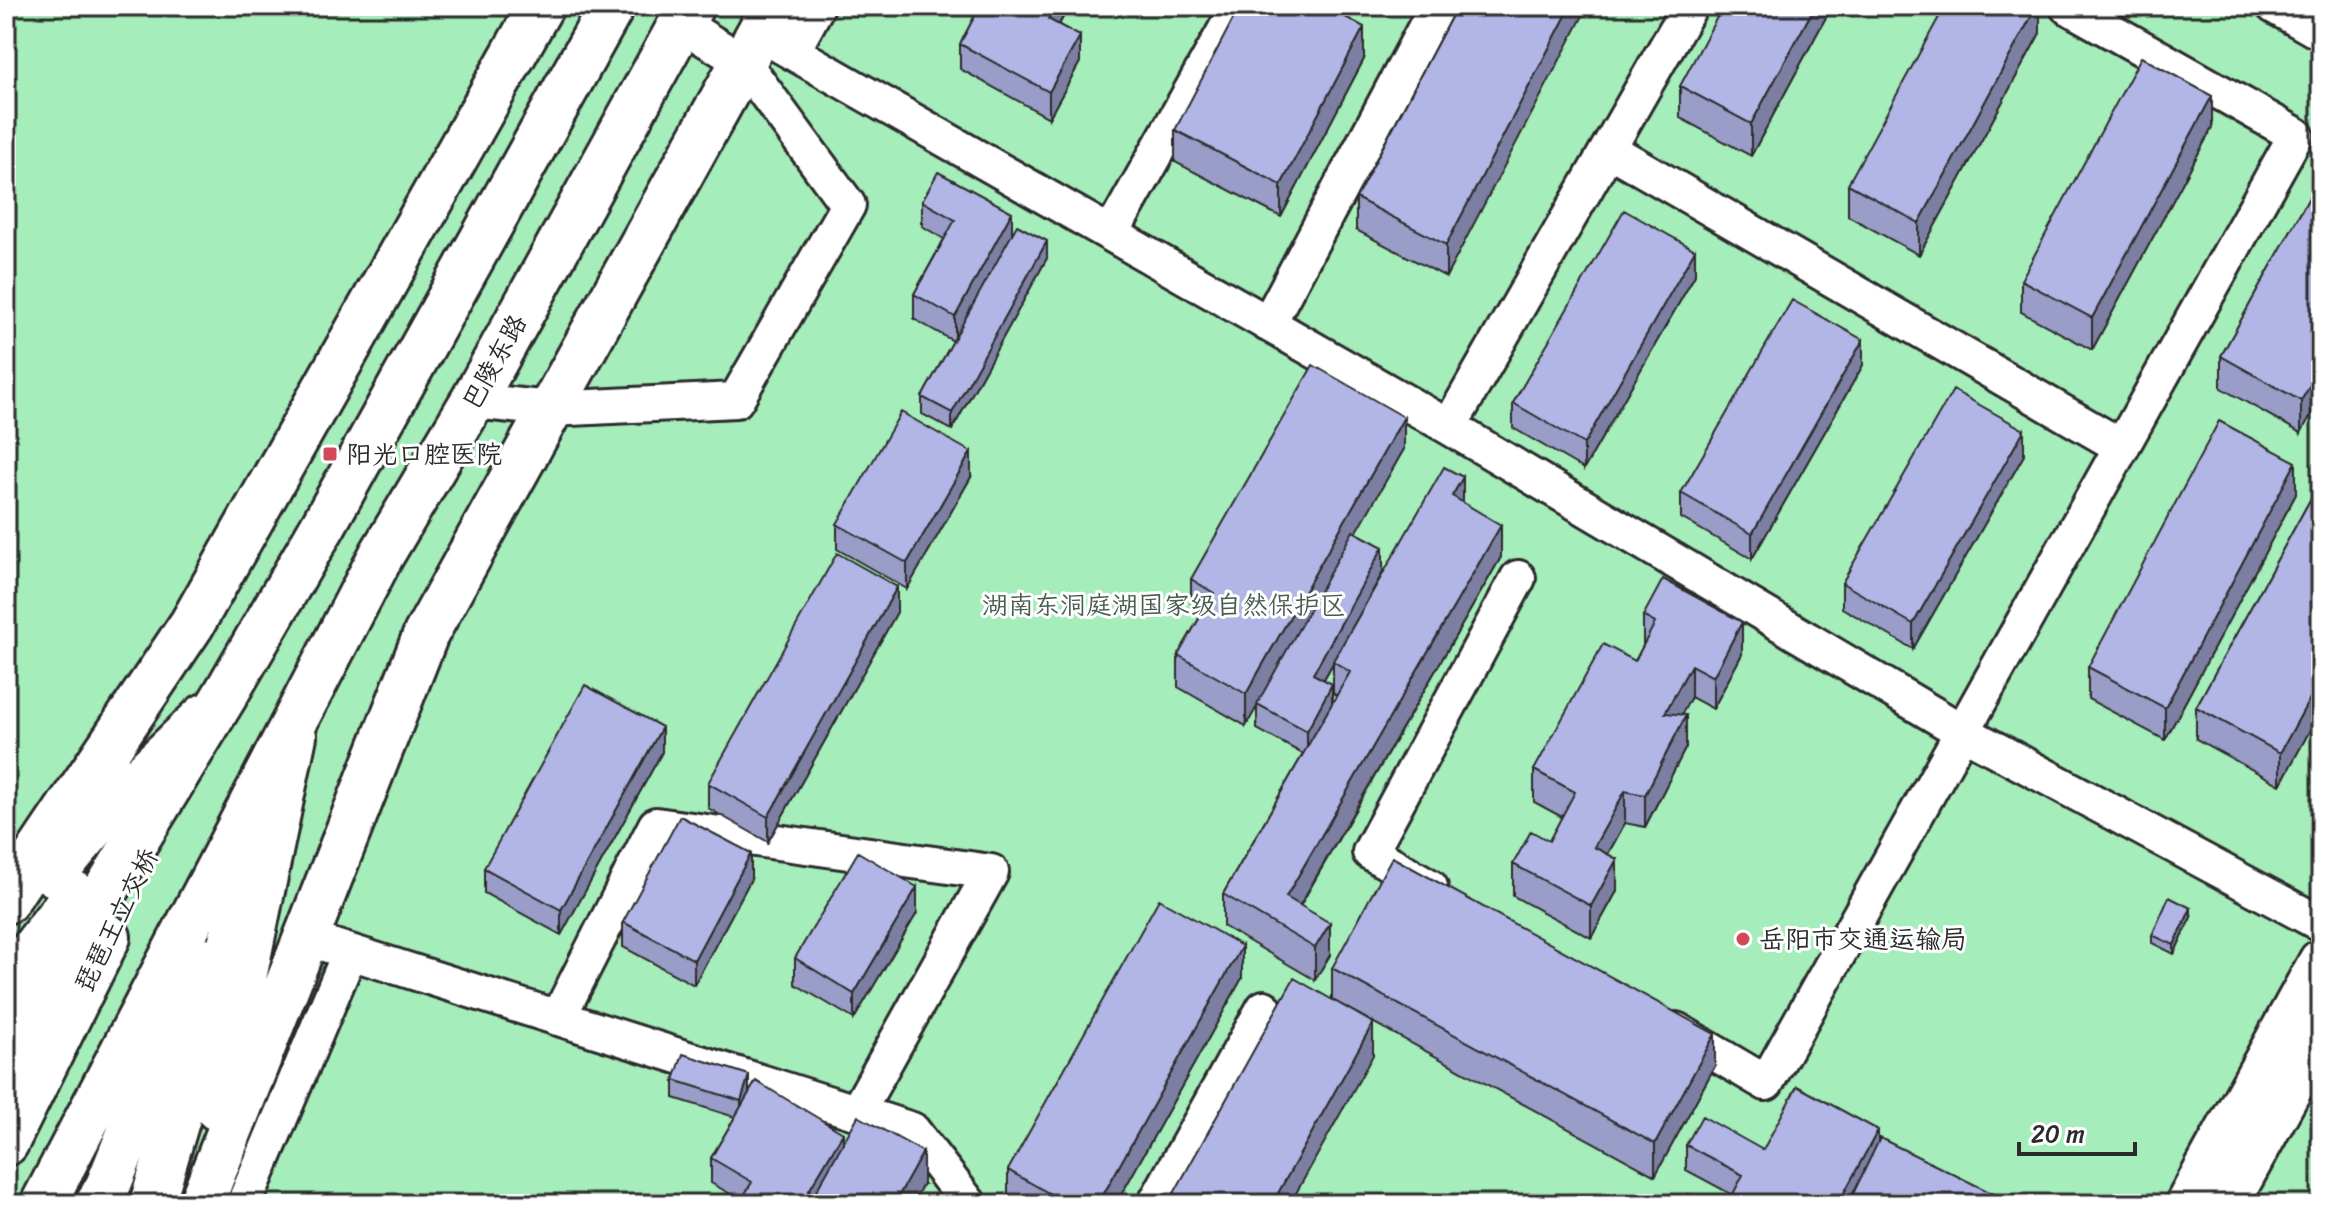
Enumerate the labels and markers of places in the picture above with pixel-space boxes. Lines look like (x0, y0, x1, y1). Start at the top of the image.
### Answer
place label: 阳光口腔医院 (346, 431, 502, 477)
marker: 阳光口腔医院 (321, 445, 339, 463)
place label: 岳阳市交通运输局 (1759, 916, 1967, 962)
marker: 岳阳市交通运输局 (1734, 930, 1752, 948)

